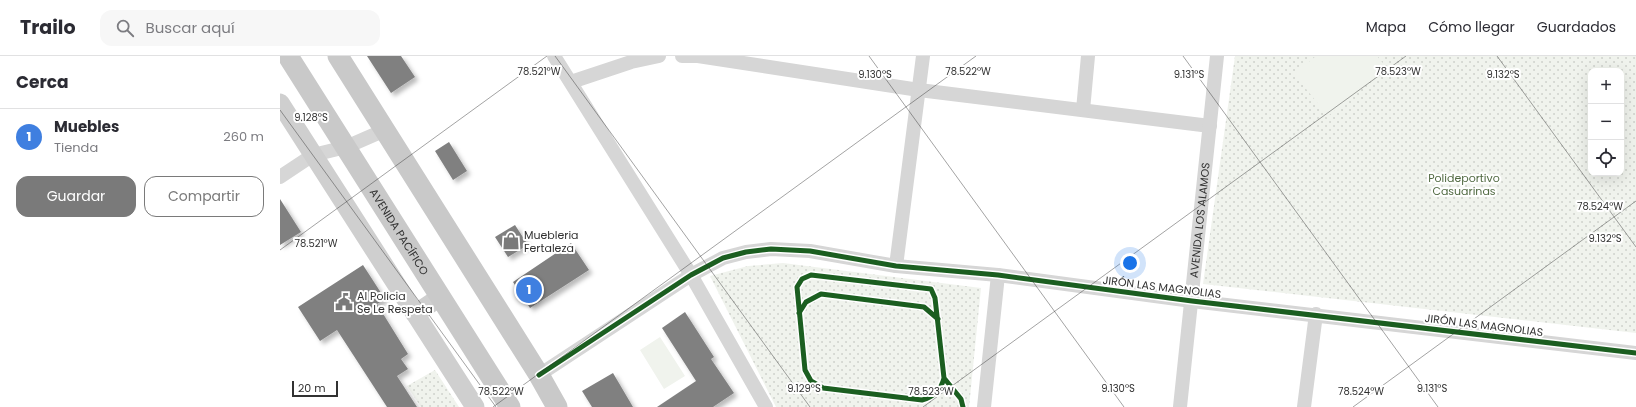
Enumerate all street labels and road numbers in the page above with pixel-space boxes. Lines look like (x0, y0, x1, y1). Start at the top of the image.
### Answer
street label: AVENIDA LOS ALAMOS (1186, 161, 1214, 279)
street label: AVENIDA PACÍFICO (366, 185, 433, 278)
street label: JIRÓN LAS MAGNOLIAS (1102, 272, 1222, 302)
street label: JIRÓN LAS MAGNOLIAS (1424, 310, 1544, 340)

